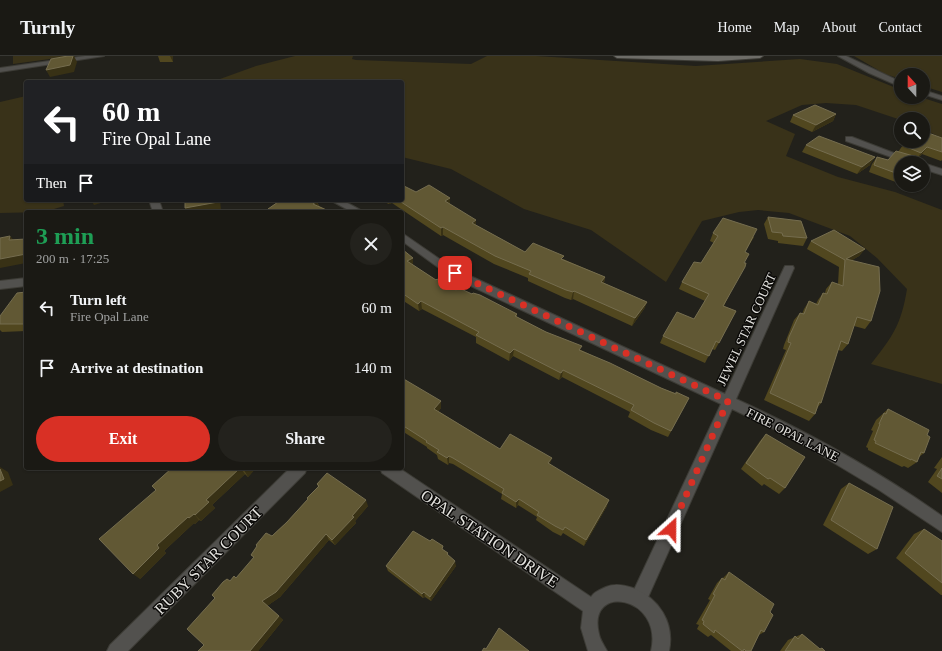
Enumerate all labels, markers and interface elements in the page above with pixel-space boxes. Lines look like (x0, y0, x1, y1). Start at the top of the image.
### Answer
text: Turnly (20, 17, 75, 38)
text: Home (718, 20, 752, 35)
text: Map (774, 20, 799, 35)
text: About (821, 20, 856, 35)
text: Contact (878, 20, 922, 35)
north arrow (894, 68, 930, 104)
map controls (894, 68, 930, 192)
icon: left (36, 96, 88, 148)
text: 60 m (102, 96, 160, 127)
button: search (894, 112, 930, 148)
text: Fire Opal Lane (102, 129, 211, 149)
button: layers (894, 156, 930, 192)
icon: arrive (75, 172, 97, 194)
text: Then (36, 175, 67, 191)
text: 3 min (36, 223, 94, 249)
button: close (350, 223, 392, 265)
text: 200 m · 17:25 (36, 251, 109, 266)
pin (438, 256, 472, 290)
icon: arrive (444, 262, 466, 284)
street label: JEWEL STAR COURT (714, 270, 779, 388)
text: Turn left (70, 292, 127, 308)
icon: left (36, 297, 58, 319)
text: 60 m (362, 300, 392, 316)
text: Fire Opal Lane (70, 309, 149, 324)
icon: arrive (36, 357, 58, 379)
text: Arrive at destination (70, 360, 203, 376)
text: 140 m (354, 360, 392, 376)
street label: FIRE OPAL LANE (744, 405, 841, 464)
button: Exit (36, 416, 210, 462)
button: Share (218, 416, 392, 462)
street label: OPAL STATION DRIVE (418, 486, 562, 591)
street label: RUBY STAR COURT (151, 503, 266, 618)
position arrow (650, 508, 692, 550)

